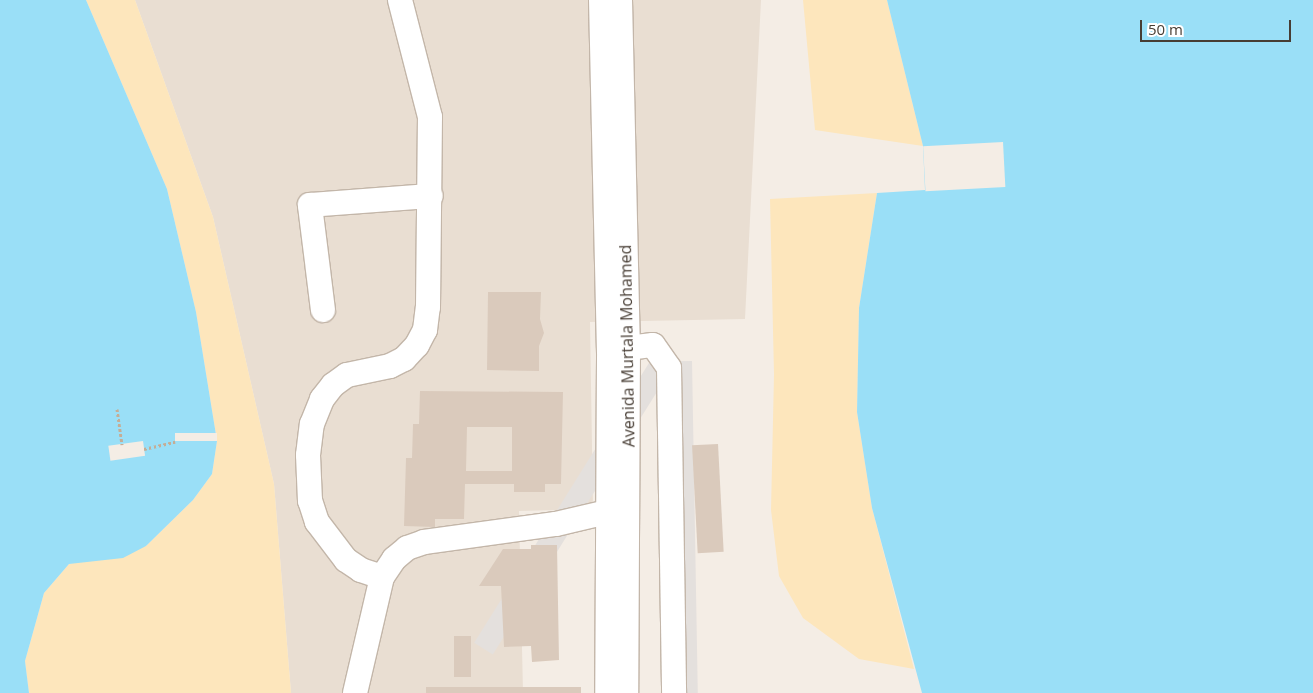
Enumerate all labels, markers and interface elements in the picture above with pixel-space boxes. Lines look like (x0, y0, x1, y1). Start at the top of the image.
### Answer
scale bar (1143, 10, 1294, 42)
text: 50 m (1148, 19, 1183, 39)
street label: Avenida Murtala Mohamed (616, 245, 638, 447)

